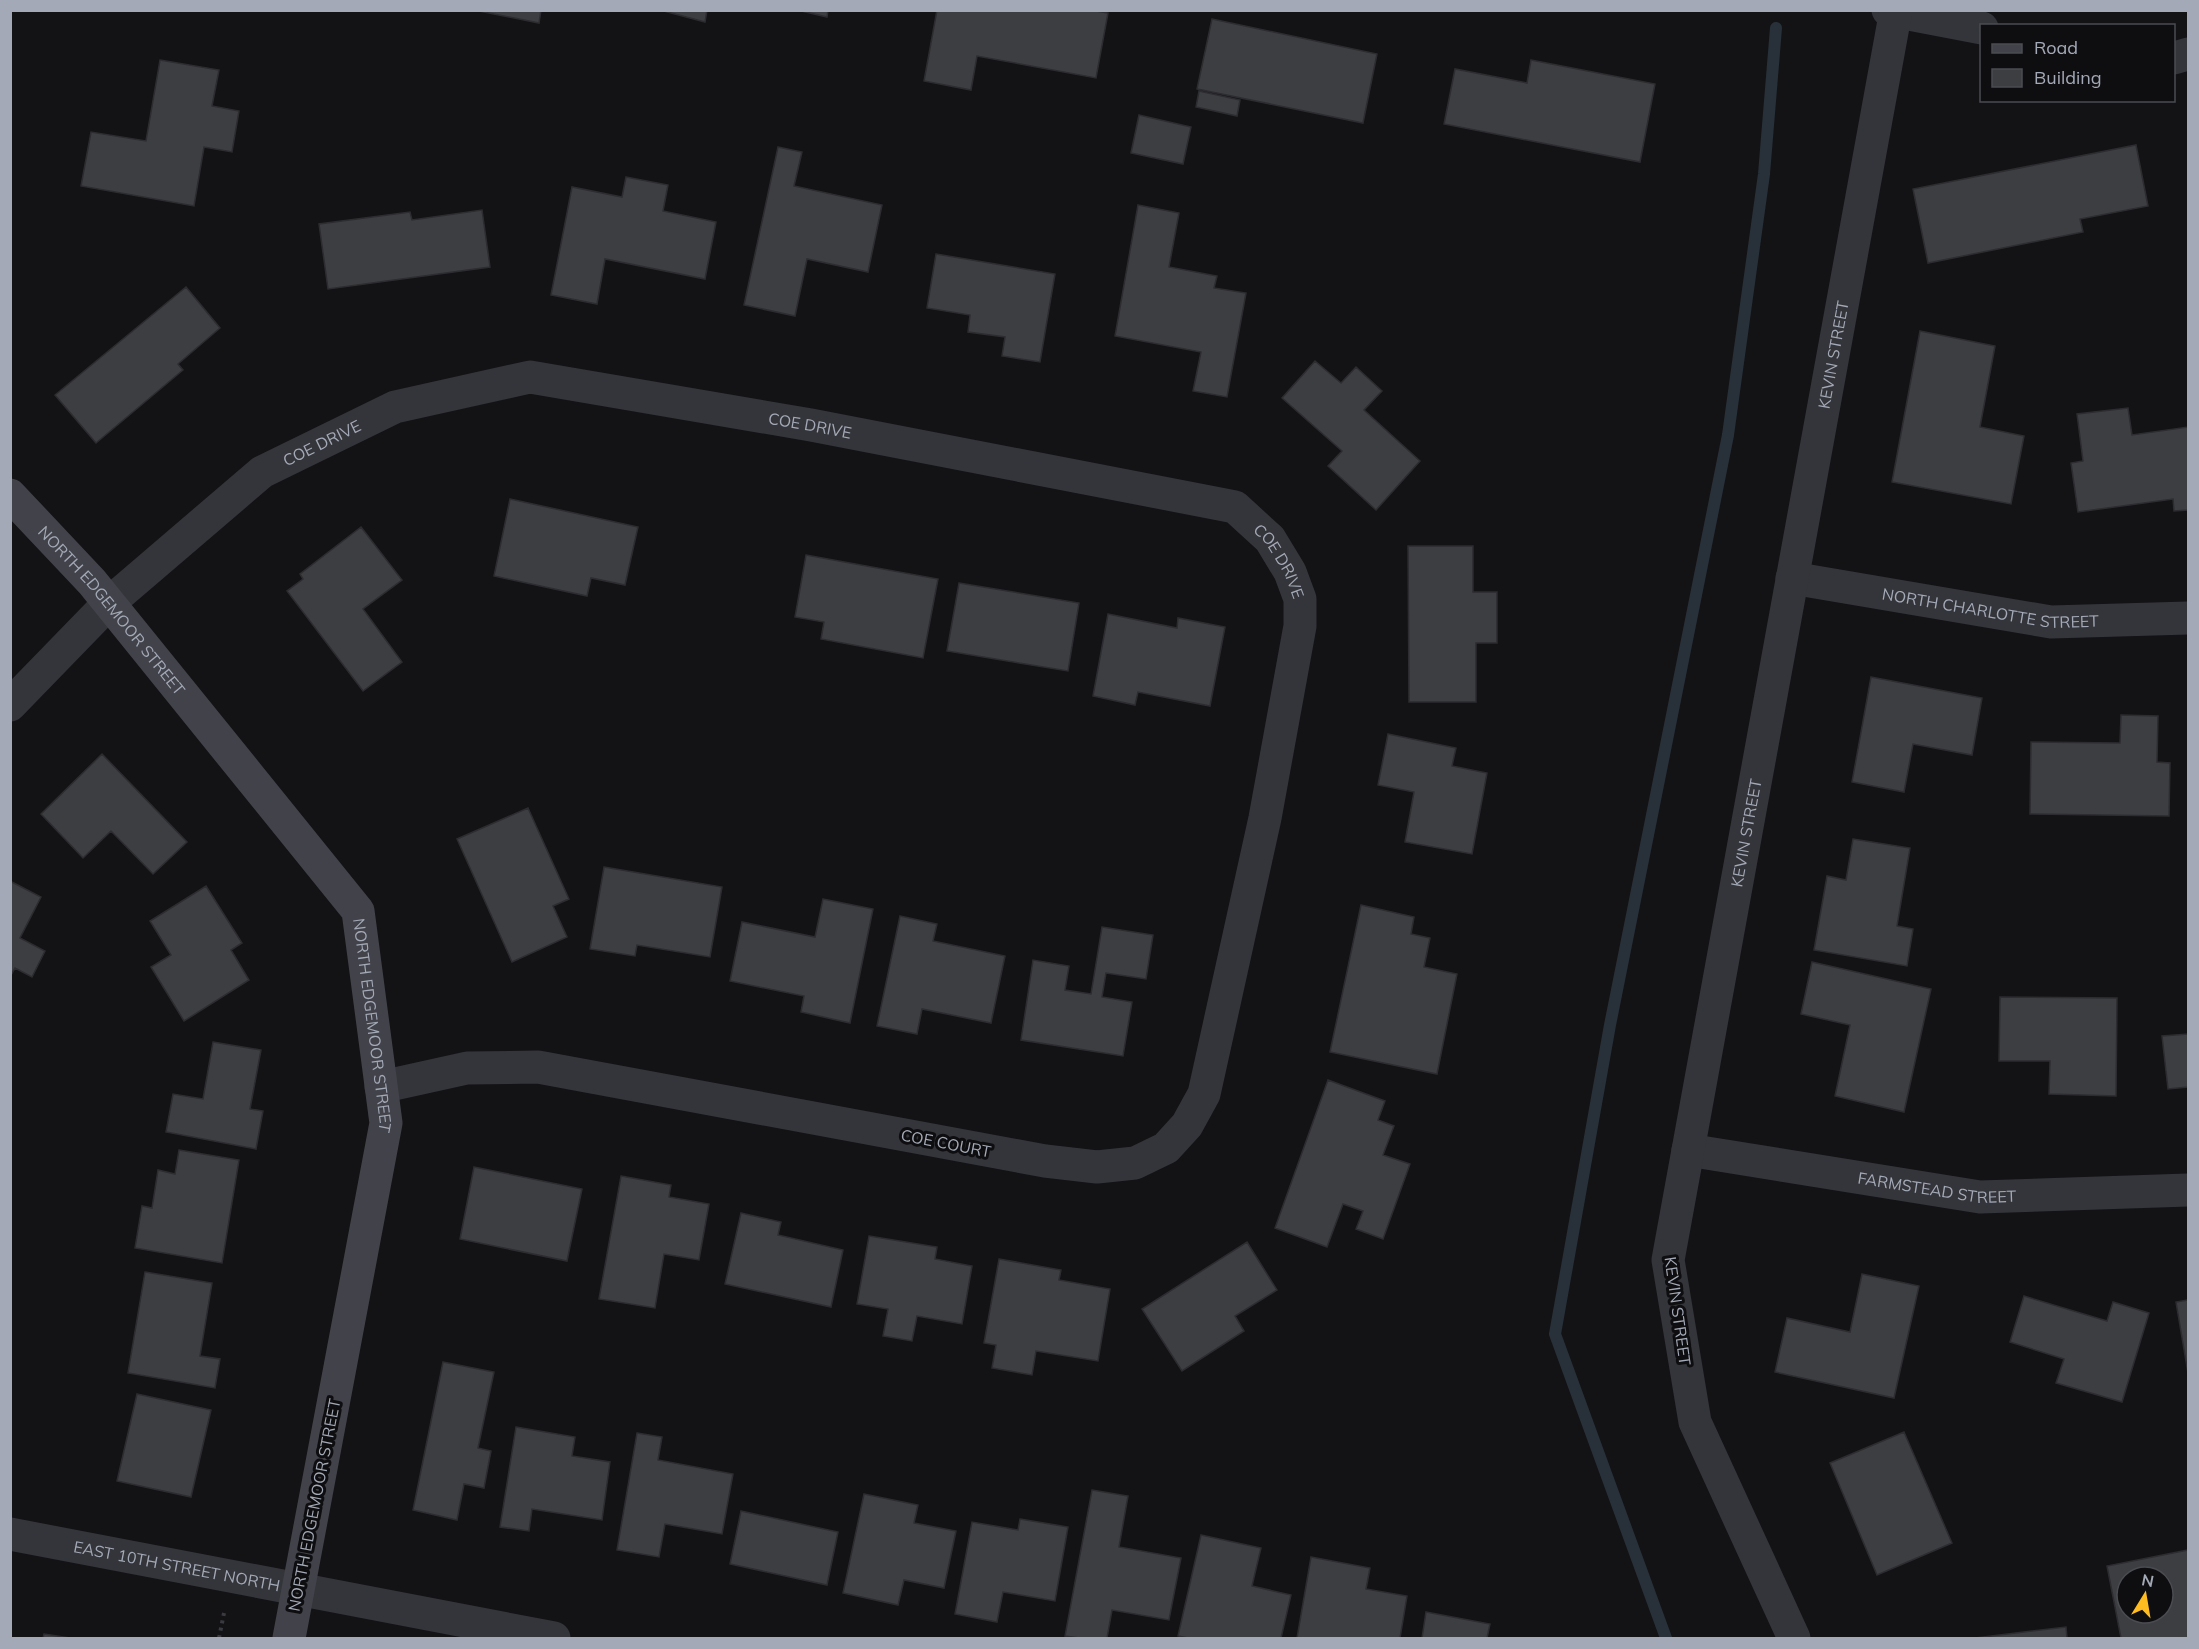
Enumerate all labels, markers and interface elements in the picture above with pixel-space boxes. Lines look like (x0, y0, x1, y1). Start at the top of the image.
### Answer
legend (1980, 24, 2175, 102)
text: Road (2034, 36, 2078, 59)
text: Building (2034, 66, 2102, 89)
street label: KEVIN STREET (1813, 299, 1853, 411)
street label: COE DRIVE (767, 408, 853, 443)
street label: COE DRIVE (279, 415, 364, 470)
street label: COE DRIVE (1250, 519, 1309, 601)
street label: NORTH EDGEMOOR STREET (34, 522, 190, 699)
street label: NORTH CHARLOTTE STREET (1881, 583, 2099, 632)
street label: KEVIN STREET (1726, 777, 1766, 889)
street label: NORTH EDGEMOOR STREET (349, 917, 396, 1135)
street label: COE COURT (899, 1124, 993, 1162)
street label: FARMSTEAD STREET (1856, 1167, 2017, 1207)
street label: KEVIN STREET (1660, 1255, 1696, 1367)
street label: NORTH EDGEMOOR STREET (284, 1397, 344, 1613)
street label: EAST 10TH STREET NORTH (72, 1536, 282, 1595)
north arrow (2115, 1565, 2175, 1625)
text: N (2140, 1569, 2156, 1591)

